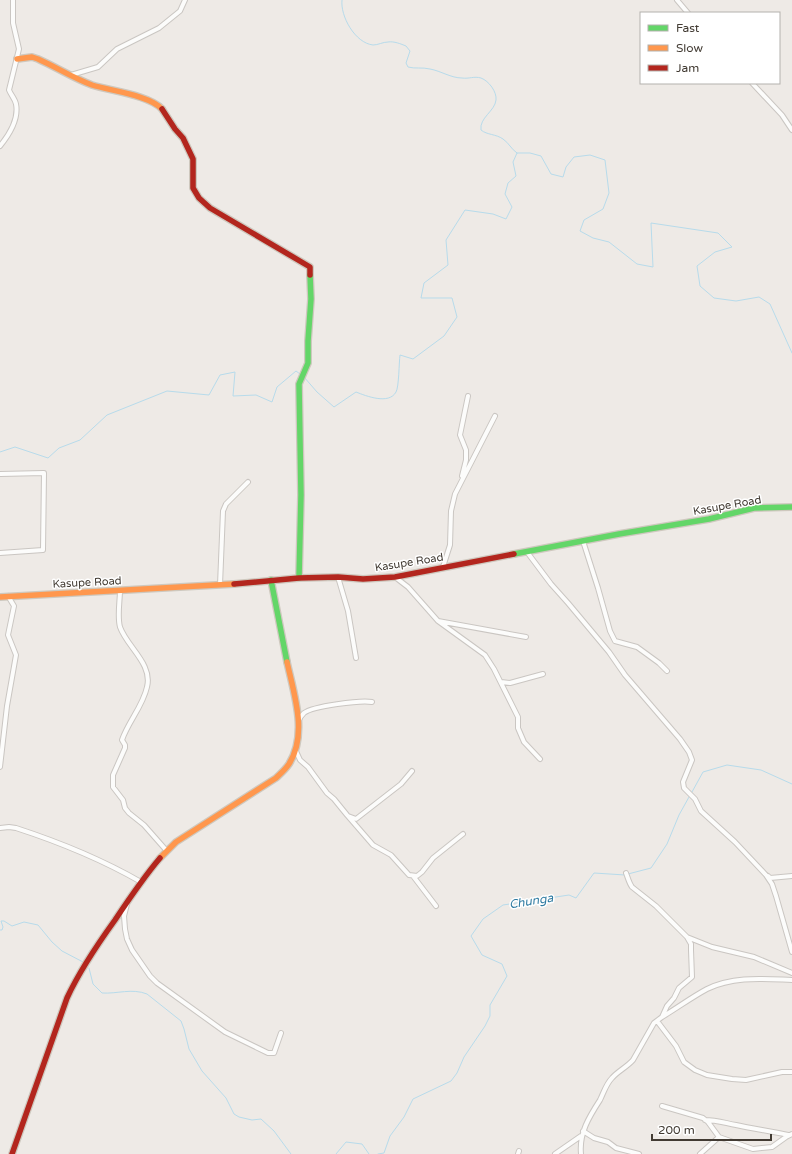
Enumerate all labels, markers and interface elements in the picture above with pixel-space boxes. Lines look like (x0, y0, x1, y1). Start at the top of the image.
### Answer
legend (640, 12, 780, 84)
text: Fast (676, 21, 700, 35)
text: Slow (676, 41, 703, 55)
text: Jam (676, 61, 699, 75)
street label: Kasupe Road (692, 493, 762, 518)
street label: Kasupe Road (374, 551, 444, 574)
street label: Kasupe Road (52, 574, 122, 591)
water label: Chunga (508, 891, 554, 911)
scale bar (652, 1116, 771, 1142)
text: 200 m (658, 1123, 695, 1137)

